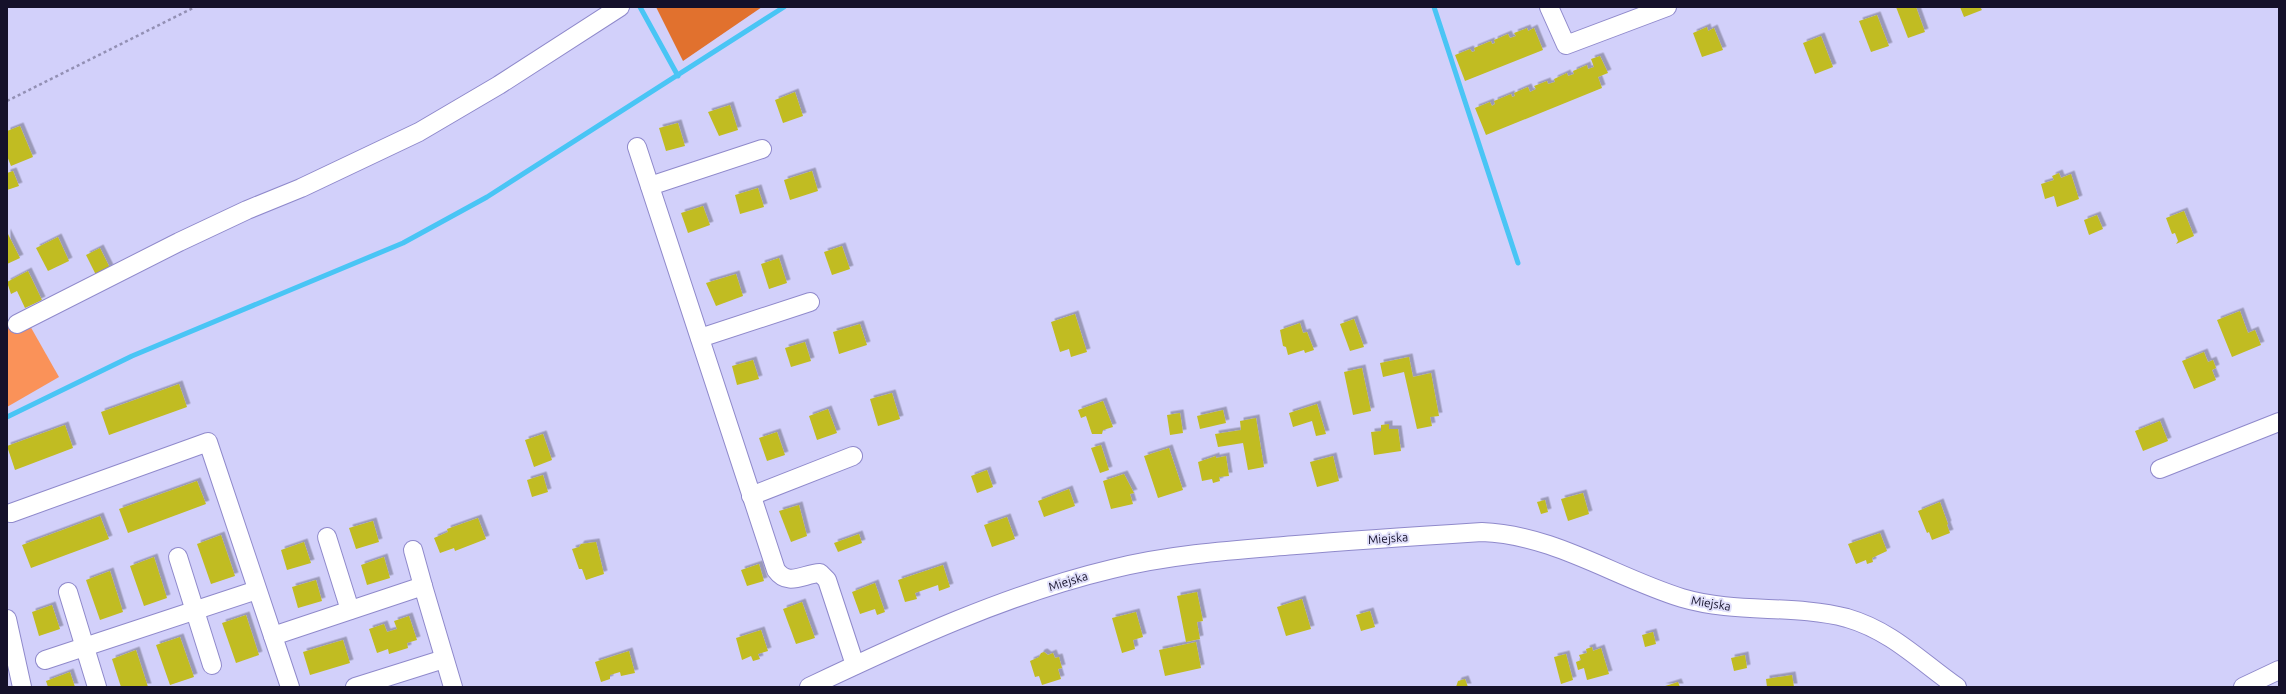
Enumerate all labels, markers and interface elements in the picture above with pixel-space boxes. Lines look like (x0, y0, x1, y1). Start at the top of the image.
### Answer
street label: Miejska (1367, 530, 1409, 546)
street label: Miejska (1047, 569, 1089, 593)
street label: Miejska (1690, 593, 1732, 613)

